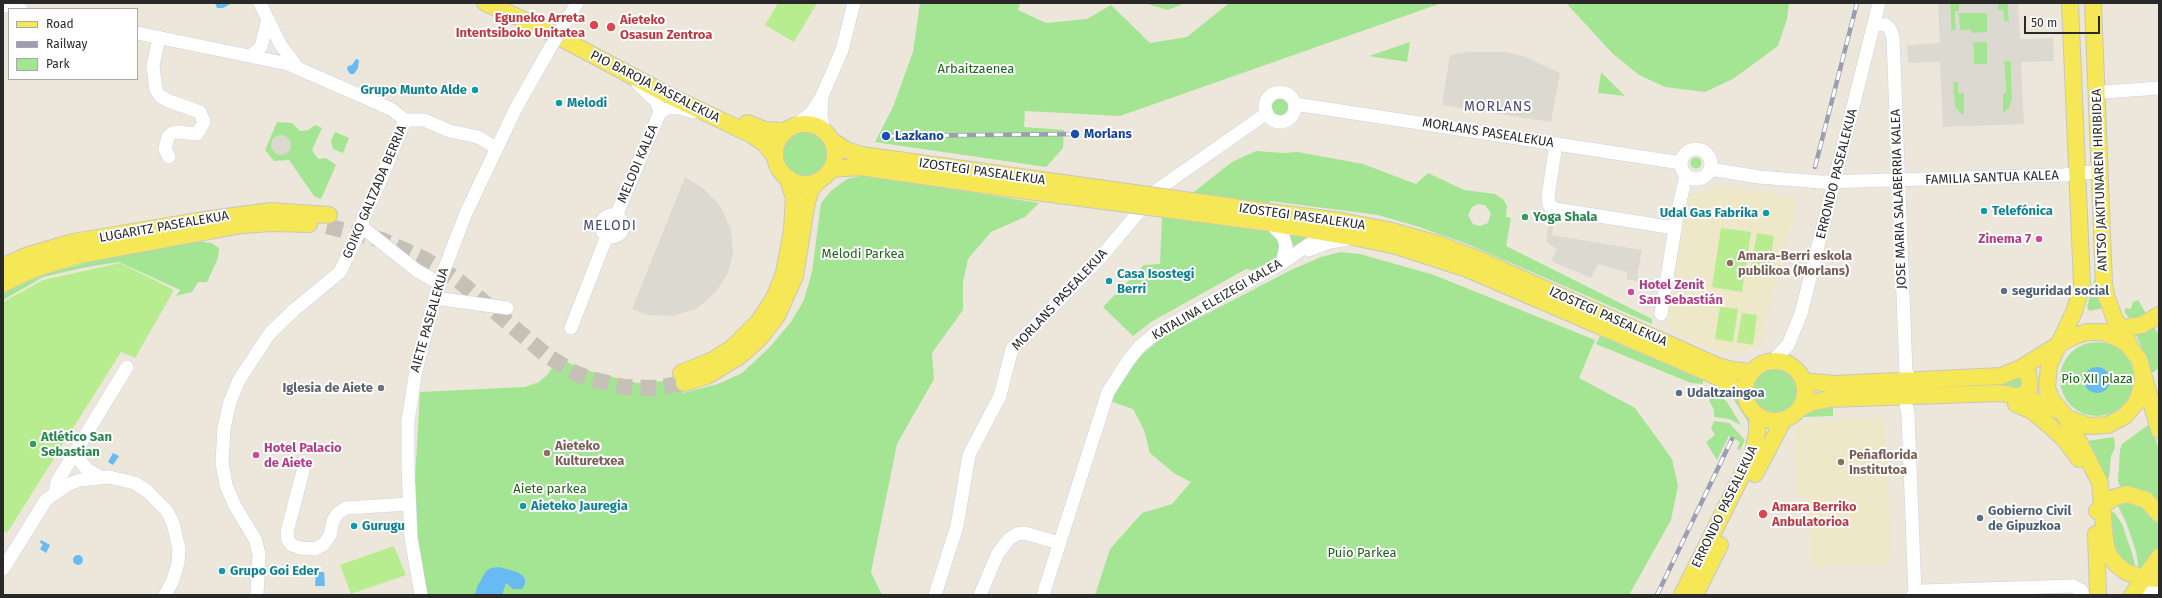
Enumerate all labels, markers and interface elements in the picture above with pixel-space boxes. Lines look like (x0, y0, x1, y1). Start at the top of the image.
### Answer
legend (8, 8, 138, 80)
scale bar (2026, 8, 2102, 34)
place label: Eguneko Arreta Intentsiboko Unitatea (456, 10, 585, 41)
place label: Aieteko Osasun Zentroa (620, 12, 712, 43)
text: 50 m (2031, 16, 2057, 30)
text: Road (46, 17, 74, 31)
marker: Eguneko Arreta Intentsiboko Unitatea (588, 19, 600, 31)
marker: Aieteko Osasun Zentroa (605, 21, 617, 33)
text: Railway (46, 37, 87, 51)
street label: PIO BAROJA PASEALEKUA (588, 48, 722, 126)
text: Park (46, 57, 70, 71)
park label: Arbaitzaenea (938, 61, 1014, 77)
place label: Grupo Munto Alde (360, 82, 467, 98)
marker: Grupo Munto Alde (470, 85, 480, 95)
street label: ANTSO JAKITUNAREN HIRIBIDEA (2089, 88, 2111, 272)
place label: Melodi (567, 95, 607, 111)
marker: Melodi (554, 98, 564, 108)
district label: MORLANS (1464, 99, 1532, 115)
street label: ERRONDO PASEALEKUA (1813, 107, 1861, 241)
street label: JOSE MARIA SALABERRIA KALEA (1888, 109, 1910, 289)
street label: MORLANS PASEALEKUA (1421, 115, 1555, 151)
street label: MELODI KALEA (614, 122, 662, 206)
street label: GOIKO GALTZADA BERRIA (340, 123, 410, 261)
place label: Morlans (1084, 126, 1132, 142)
place label: Lazkano (895, 128, 944, 144)
marker: Morlans (1069, 128, 1081, 140)
marker: Lazkano (880, 130, 892, 142)
street label: IZOSTEGI PASEALEKUA (918, 155, 1046, 189)
street label: FAMILIA SANTUA KALEA (1925, 168, 2059, 188)
street label: IZOSTEGI PASEALEKUA (1238, 200, 1366, 234)
place label: Telefónica (1992, 203, 2053, 219)
place label: Udal Gas Fabrika (1660, 205, 1758, 221)
marker: Telefónica (1979, 206, 1989, 216)
street label: LUGARITZ PASEALEKUA (98, 208, 230, 246)
marker: Udal Gas Fabrika (1761, 208, 1771, 218)
place label: Yoga Shala (1533, 209, 1597, 225)
marker: Yoga Shala (1520, 212, 1530, 222)
district label: MELODI (583, 218, 637, 234)
place label: Zinema 7 (1978, 231, 2031, 247)
marker: Zinema 7 (2034, 234, 2044, 244)
park label: Melodi Parkea (822, 246, 904, 262)
street label: MORLANS PASEALEKUA (1009, 246, 1111, 354)
place label: Amara-Berri eskola publikoa (Morlans) (1738, 248, 1852, 279)
street label: KATALINA ELEIZEGI KALEA (1149, 256, 1285, 344)
marker: Amara-Berri eskola publikoa (Morlans) (1725, 258, 1735, 268)
street label: AIETE PASEALEKUA (408, 266, 452, 374)
place label: Casa Isostegi Berri (1117, 266, 1194, 297)
marker: Casa Isostegi Berri (1104, 276, 1114, 286)
place label: Hotel Zenit San Sebastián (1639, 277, 1723, 308)
place label: seguridad social (2012, 283, 2109, 299)
street label: IZOSTEGI PASEALEKUA (1546, 284, 1670, 350)
marker: seguridad social (1999, 286, 2009, 296)
marker: Hotel Zenit San Sebastián (1626, 287, 1636, 297)
park label: Pio XII plaza (2061, 371, 2133, 387)
place label: Iglesia de Aiete (282, 380, 373, 396)
marker: Iglesia de Aiete (376, 383, 386, 393)
place label: Udaltzaingoa (1687, 385, 1765, 401)
marker: Udaltzaingoa (1674, 388, 1684, 398)
place label: Atlético San Sebastian (41, 429, 112, 460)
place label: Aieteko Kulturetxea (555, 438, 624, 469)
marker: Atlético San Sebastian (28, 439, 38, 449)
place label: Hotel Palacio de Aiete (264, 440, 342, 471)
street label: ERRONDO PASEALEKUA (1689, 443, 1761, 571)
place label: Peñaflorida Institutoa (1849, 447, 1918, 478)
marker: Aieteko Kulturetxea (542, 448, 552, 458)
marker: Hotel Palacio de Aiete (251, 450, 261, 460)
marker: Peñaflorida Institutoa (1836, 457, 1846, 467)
park label: Aiete parkea (513, 481, 587, 497)
place label: Aieteko Jauregia (531, 498, 628, 514)
place label: Amara Berriko Anbulatorioa (1772, 499, 1857, 530)
marker: Aieteko Jauregia (518, 501, 528, 511)
place label: Gobierno Civil de Gipuzkoa (1988, 503, 2071, 534)
marker: Amara Berriko Anbulatorioa (1757, 508, 1769, 520)
marker: Gobierno Civil de Gipuzkoa (1975, 513, 1985, 523)
place label: Gurugu (362, 518, 405, 534)
marker: Gurugu (349, 521, 359, 531)
park label: Puio Parkea (1328, 545, 1396, 561)
place label: Grupo Goi Eder (230, 563, 319, 579)
marker: Grupo Goi Eder (217, 566, 227, 576)

